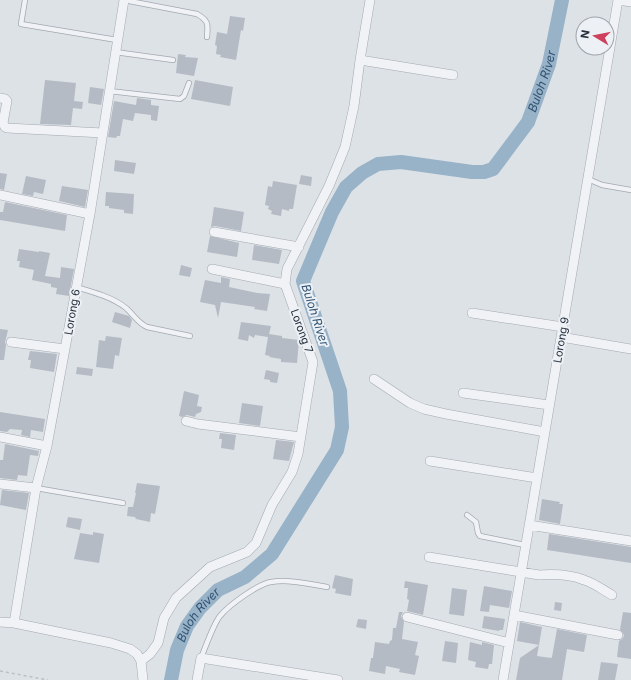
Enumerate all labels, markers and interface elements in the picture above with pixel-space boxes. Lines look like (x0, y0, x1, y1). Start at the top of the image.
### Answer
north arrow (575, 16, 615, 56)
text: N (578, 29, 593, 40)
water label: Buloh River (524, 49, 559, 114)
water label: Buloh River (298, 282, 333, 348)
street label: Lorong 6 (61, 288, 83, 336)
street label: Lorong 7 (288, 307, 316, 355)
street label: Lorong 9 (550, 316, 572, 364)
water label: Buloh River (173, 584, 223, 644)

